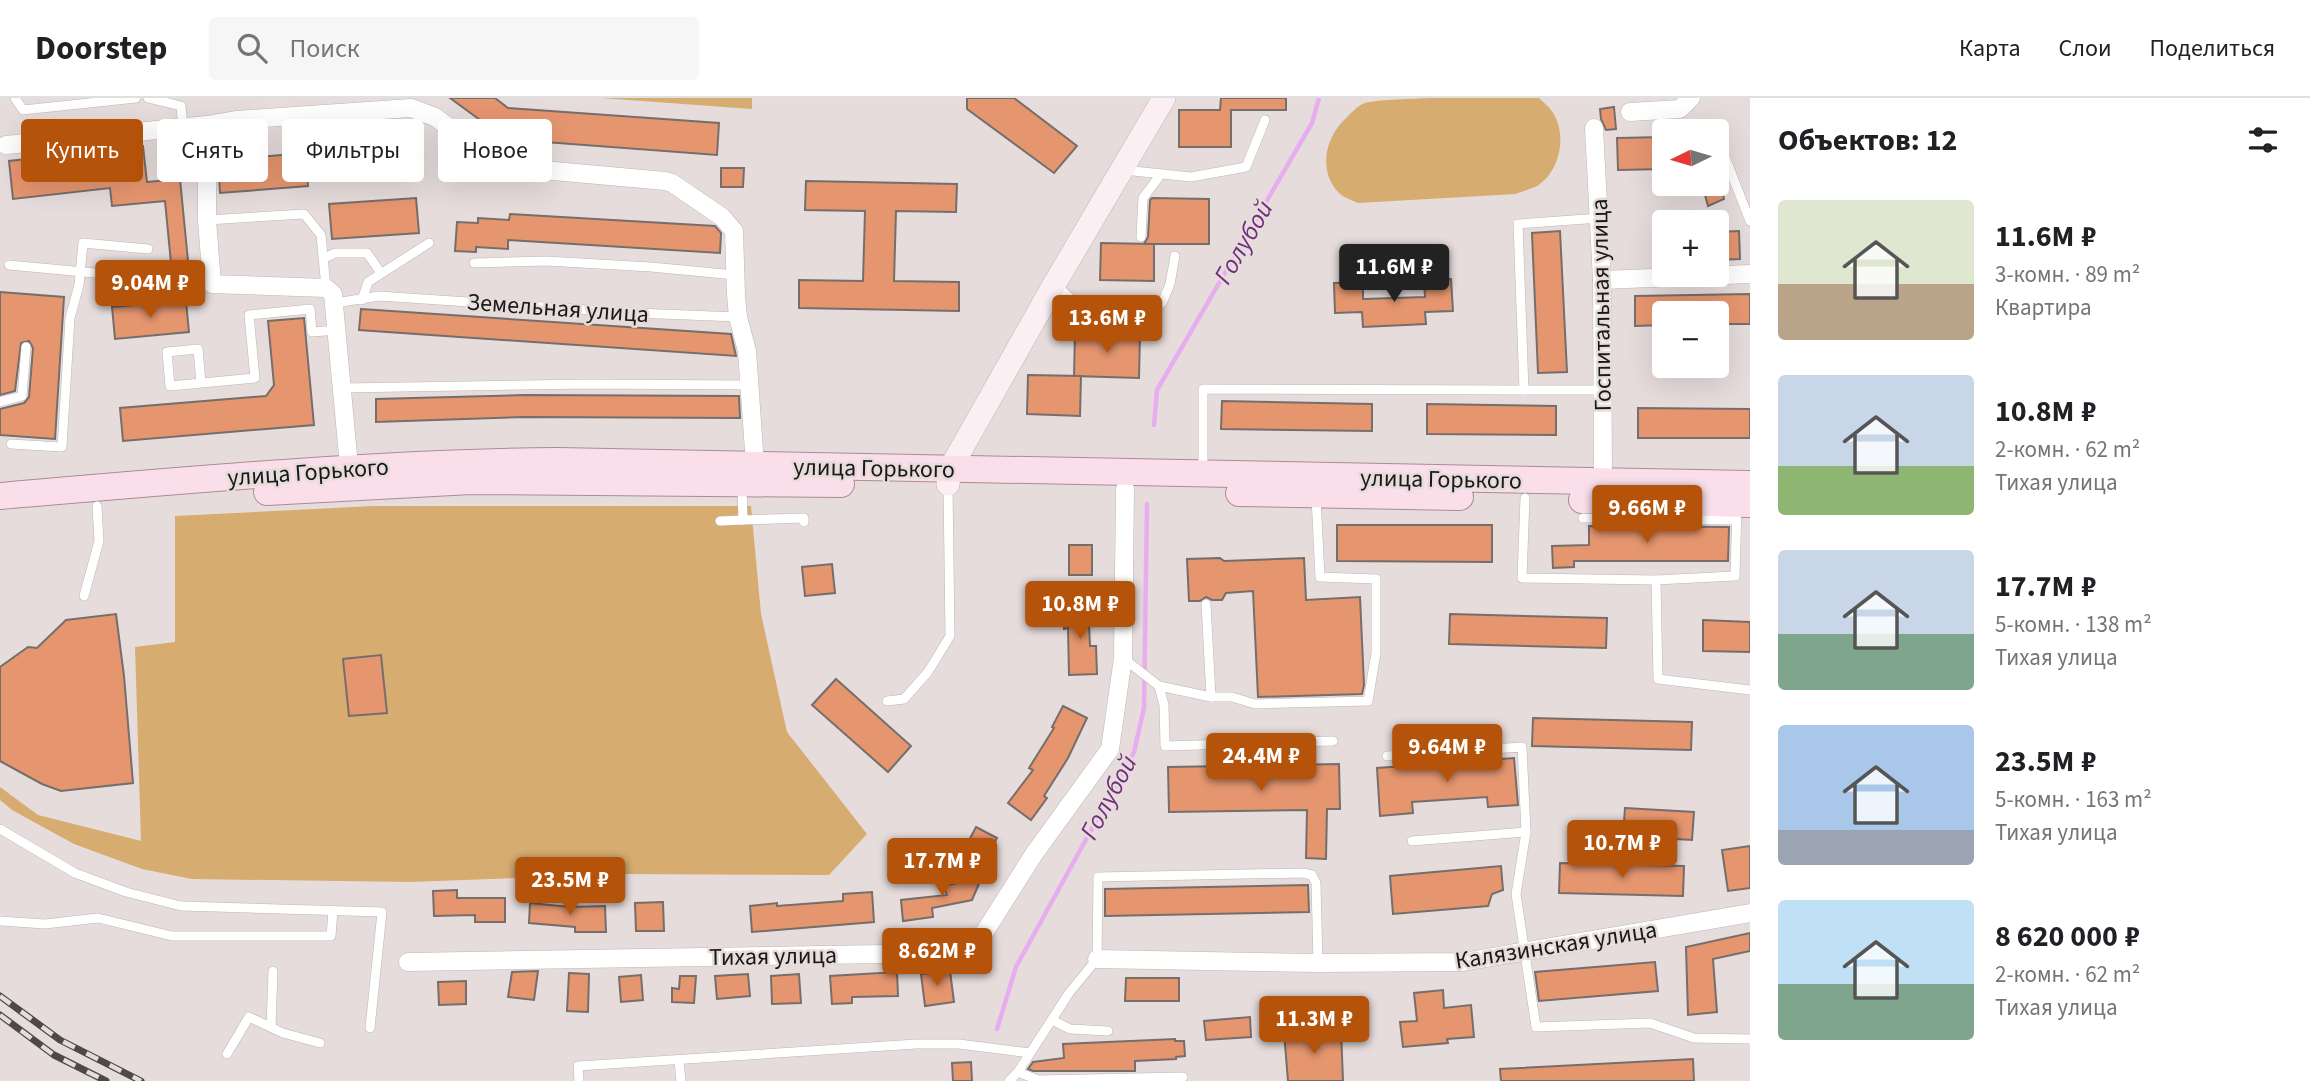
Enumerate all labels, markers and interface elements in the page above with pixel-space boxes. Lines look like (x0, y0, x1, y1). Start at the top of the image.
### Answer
search box (209, 17, 699, 80)
text: Doorstep (35, 25, 167, 72)
icon: search (233, 29, 271, 67)
text: Поиск (289, 30, 360, 67)
text: Карта (1959, 31, 2021, 66)
text: Слои (2059, 31, 2112, 66)
text: Поделиться (2150, 31, 2275, 66)
chip: Купить (21, 119, 143, 182)
chip: Снять (157, 119, 268, 182)
chip: Фильтры (282, 119, 424, 182)
chip: Новое (438, 119, 552, 182)
north arrow (1652, 119, 1729, 196)
map controls (1652, 119, 1729, 378)
text: Объектов: 12 (1778, 119, 1957, 162)
icon: filters (2244, 121, 2282, 159)
water label: Голубой (1205, 194, 1282, 291)
street label: Госпитальная улица (1582, 198, 1621, 412)
button: + (1652, 210, 1729, 287)
text: 11.6M ₽ (1995, 215, 2096, 258)
icon: home (1834, 228, 1918, 312)
pin: 11.6M ₽ (1329, 244, 1459, 304)
text: 11.6M ₽ (1355, 250, 1433, 283)
text: 3-комн. · 89 m² (1995, 258, 2140, 291)
pin: 9.04M ₽ (85, 260, 215, 320)
text: 9.04M ₽ (111, 266, 189, 299)
street label: Земельная улица (466, 285, 650, 332)
text: Квартира (1995, 291, 2092, 324)
pin: 13.6M ₽ (1042, 296, 1172, 355)
text: 13.6M ₽ (1068, 301, 1146, 334)
button: − (1652, 301, 1729, 378)
text: 10.8M ₽ (1995, 390, 2096, 433)
icon: home (1834, 403, 1918, 487)
text: 2-комн. · 62 m² (1995, 433, 2140, 466)
street label: улица Горького (226, 449, 390, 496)
street label: улица Горького (793, 450, 955, 487)
street label: улица Горького (1360, 461, 1522, 498)
text: Тихая улица (1995, 466, 2118, 499)
pin: 9.66M ₽ (1582, 486, 1712, 545)
text: 9.66M ₽ (1608, 491, 1686, 524)
text: 17.7M ₽ (1995, 565, 2096, 608)
icon: home (1834, 578, 1918, 662)
pin: 10.8M ₽ (1015, 582, 1145, 641)
text: 10.8M ₽ (1041, 587, 1119, 620)
text: 5-комн. · 138 m² (1995, 608, 2152, 641)
text: Тихая улица (1995, 641, 2118, 674)
pin: 9.64M ₽ (1382, 724, 1512, 784)
text: 9.64M ₽ (1408, 730, 1486, 763)
pin: 24.4M ₽ (1196, 734, 1326, 793)
text: 24.4M ₽ (1222, 739, 1300, 772)
text: 23.5M ₽ (1995, 740, 2096, 783)
water label: Голубой (1071, 748, 1146, 846)
icon: home (1834, 753, 1918, 837)
text: 5-комн. · 163 m² (1995, 783, 2152, 816)
text: Тихая улица (1995, 816, 2118, 849)
pin: 10.7M ₽ (1557, 820, 1687, 880)
text: 10.7M ₽ (1583, 826, 1661, 859)
pin: 17.7M ₽ (877, 838, 1007, 898)
text: 17.7M ₽ (903, 844, 981, 877)
pin: 23.5M ₽ (505, 858, 635, 917)
text: 23.5M ₽ (531, 863, 609, 896)
street label: Калязинская улица (1453, 912, 1659, 979)
text: 8 620 000 ₽ (1995, 915, 2140, 958)
pin: 8.62M ₽ (872, 928, 1002, 988)
icon: home (1834, 928, 1918, 1012)
text: 8.62M ₽ (898, 934, 976, 967)
street label: Тихая улица (709, 938, 837, 975)
text: 2-комн. · 62 m² (1995, 958, 2140, 991)
text: Тихая улица (1995, 991, 2118, 1024)
pin: 11.3M ₽ (1249, 996, 1379, 1056)
text: 11.3M ₽ (1275, 1002, 1353, 1035)

